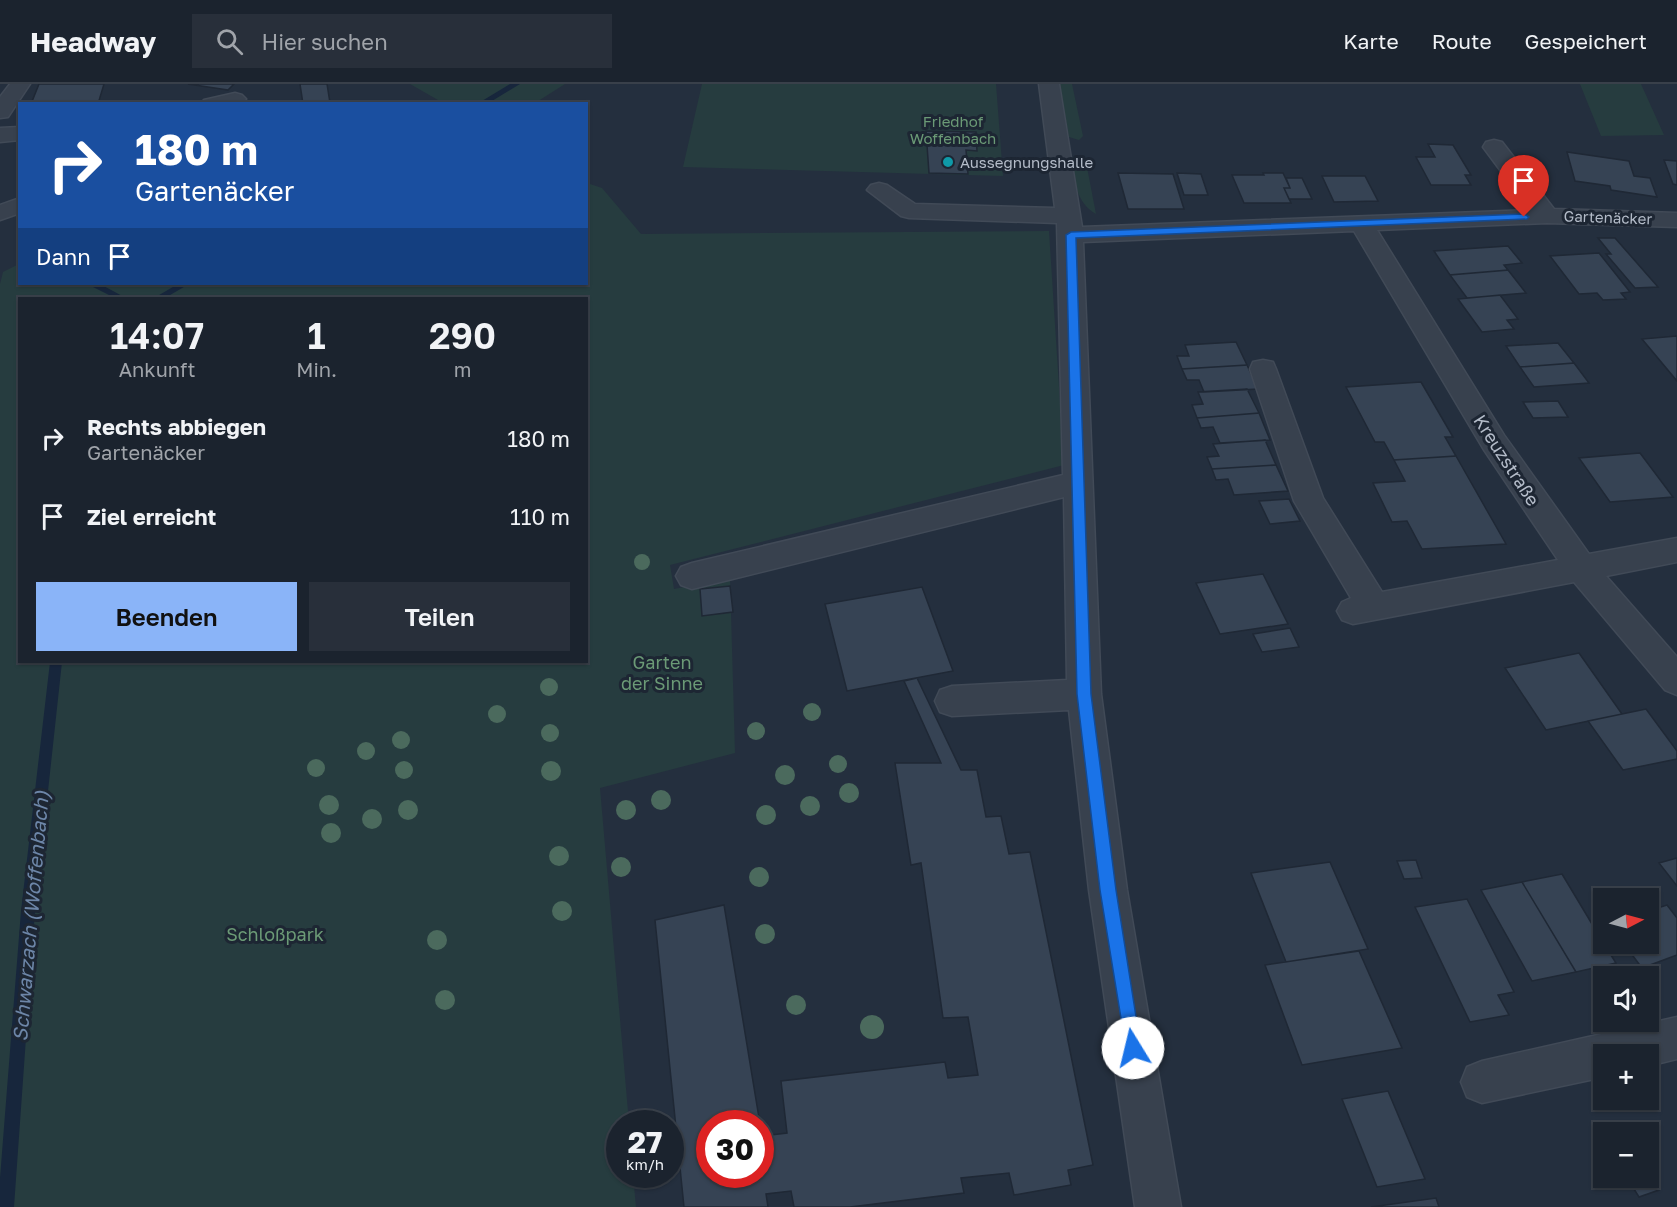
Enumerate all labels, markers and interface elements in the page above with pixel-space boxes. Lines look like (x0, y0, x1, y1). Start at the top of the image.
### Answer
search box (192, 14, 612, 68)
text: Headway (30, 25, 156, 58)
icon: search (213, 25, 246, 58)
text: Hier suchen (261, 28, 388, 55)
text: Karte (1343, 28, 1399, 54)
text: Route (1432, 28, 1492, 54)
text: Gespeichert (1525, 28, 1647, 54)
park label: Friedhof Woffenbach (910, 112, 996, 147)
text: 180 m (135, 124, 258, 174)
icon: right (36, 126, 114, 204)
place label: Aussegnungshalle (960, 153, 1094, 171)
marker: Aussegnungshalle (941, 155, 955, 169)
pin (1498, 155, 1549, 217)
icon: arrive (1507, 164, 1540, 197)
text: Gartenäcker (135, 175, 294, 207)
street label: Gartenäcker (1563, 206, 1653, 228)
icon: arrive (103, 240, 136, 273)
text: Dann (36, 243, 91, 270)
text: 14:07 (110, 314, 204, 357)
text: 1 (308, 314, 326, 357)
text: 290 (429, 314, 496, 357)
text: Ankunft (119, 357, 196, 381)
text: Min. (296, 357, 337, 381)
text: m (454, 357, 471, 381)
street label: Kreuzstraße (1469, 410, 1545, 510)
text: Rechts abbiegen (87, 413, 266, 440)
icon: right (36, 422, 69, 455)
text: 180 m (507, 425, 570, 452)
text: Gartenäcker (87, 440, 205, 464)
icon: arrive (36, 500, 69, 533)
text: Ziel erreicht (87, 503, 216, 530)
text: 110 m (510, 503, 570, 530)
button: Beenden (36, 582, 297, 651)
button: Teilen (309, 582, 570, 651)
park label: Garten der Sinne (621, 651, 703, 694)
water label: Schwarzach (Woffenbach) (7, 789, 53, 1042)
north arrow (1593, 888, 1659, 954)
map controls (1593, 888, 1659, 1188)
park label: Schloßpark (226, 923, 324, 945)
button: sound (1593, 966, 1659, 1032)
position arrow (1101, 1016, 1165, 1080)
button: + (1593, 1044, 1659, 1110)
speed limit sign: 30 (696, 1110, 774, 1188)
button: − (1593, 1122, 1659, 1188)
text: 27 (628, 1124, 662, 1160)
text: km/h (626, 1155, 664, 1173)

